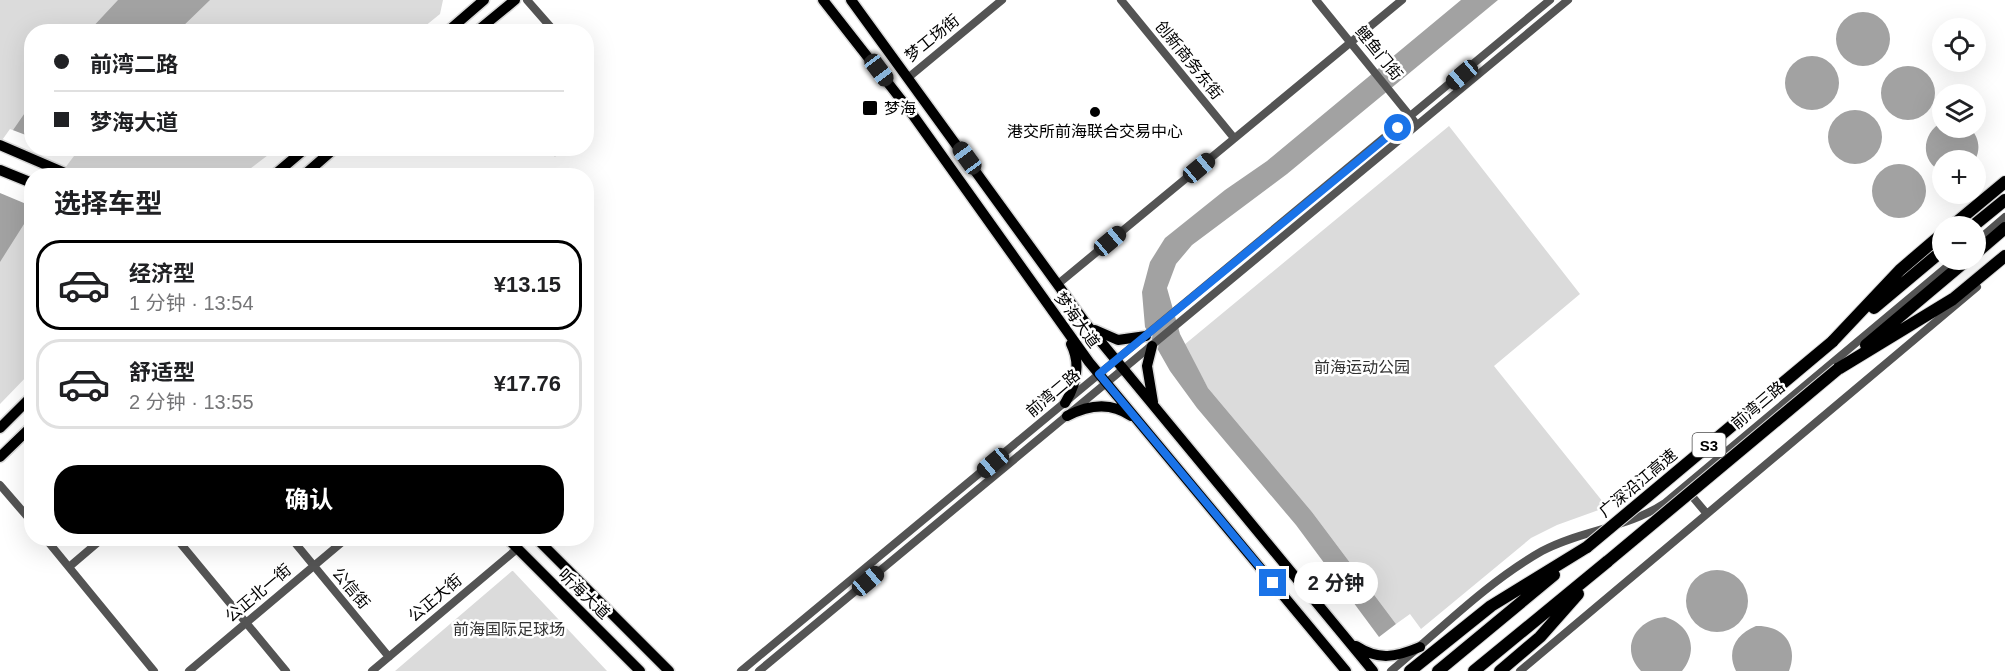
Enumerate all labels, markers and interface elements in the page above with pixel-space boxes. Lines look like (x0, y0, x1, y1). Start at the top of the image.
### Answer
street label: 梦工场街 (902, 11, 962, 65)
street label: 创新商务东街 (1152, 17, 1226, 103)
map controls (1932, 18, 1986, 270)
button: locate (1932, 18, 1986, 72)
street label: 鲤鱼门街 (1352, 23, 1406, 83)
car (861, 50, 897, 90)
text: 前湾二路 (90, 52, 178, 77)
car (1442, 57, 1482, 93)
button: layers (1932, 84, 1986, 138)
marker: 梦海 (861, 99, 879, 117)
place label: 梦海 (884, 100, 916, 117)
marker: 港交所前海联合交易中心 (1088, 105, 1102, 119)
text: 梦海大道 (90, 110, 178, 135)
route start (1384, 114, 1411, 141)
place label: 港交所前海联合交易中心 (1007, 123, 1183, 140)
car (949, 138, 985, 178)
car (1179, 150, 1219, 186)
button: + (1932, 150, 1986, 204)
text: 选择车型 (54, 189, 162, 219)
button: − (1932, 216, 1986, 270)
car (1090, 223, 1130, 259)
icon: car (57, 258, 111, 312)
text: 经济型 (129, 261, 195, 286)
text: ¥13.15 (494, 272, 561, 297)
street label: 梦海大道 (1051, 289, 1103, 351)
text: 1 分钟 · 13:54 (129, 292, 254, 314)
icon: car (57, 357, 111, 411)
park label: 前海运动公园 (1314, 359, 1410, 376)
text: 舒适型 (129, 360, 195, 385)
street label: 前湾二路 (1023, 366, 1083, 420)
text: ¥17.76 (494, 371, 561, 396)
street label: 前湾三路 (1728, 378, 1788, 432)
text: 2 分钟 · 13:55 (129, 391, 254, 413)
road number: S3 (1692, 433, 1726, 457)
car (973, 445, 1013, 481)
street label: 广深沿江高速 (1596, 446, 1680, 520)
button: 确认 (54, 465, 564, 534)
street label: 公正北一街 (222, 561, 294, 625)
callout: 2 分钟 (1294, 562, 1378, 604)
car (848, 563, 888, 599)
street label: 公信街 (329, 564, 373, 612)
street label: 听海大道 (555, 566, 613, 622)
route end (1259, 569, 1286, 596)
street label: 公正大街 (405, 571, 465, 625)
text: 2 分钟 (1308, 572, 1364, 594)
park label: 前海国际足球场 (453, 621, 565, 638)

